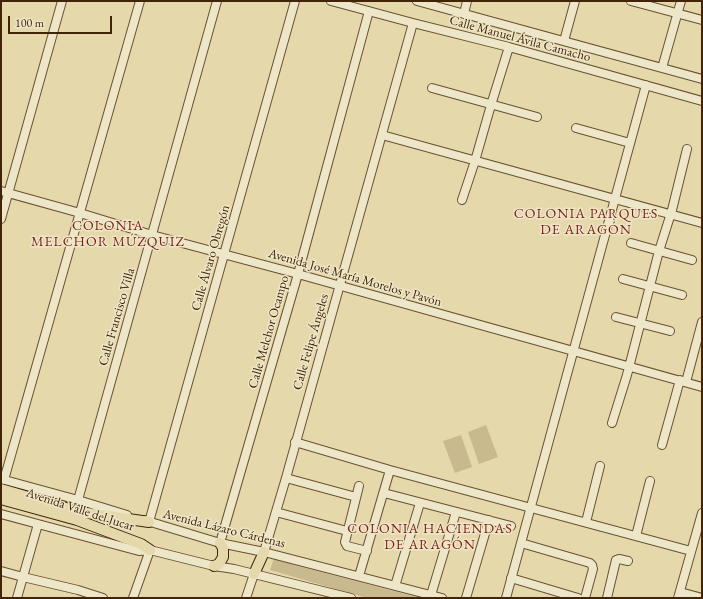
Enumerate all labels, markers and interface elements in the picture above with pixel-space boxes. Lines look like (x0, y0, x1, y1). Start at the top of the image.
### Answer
scale bar (10, 8, 114, 34)
street label: Calle Manuel Ávila Camacho (448, 13, 592, 65)
text: 100 m (15, 15, 44, 31)
street label: Calle Álvaro Obregón (188, 203, 234, 313)
district label: COLONIA PARQUES DE ARAGÓN (514, 206, 658, 238)
district label: COLONIA MELCHOR MÚZQUIZ (31, 218, 185, 250)
street label: Avenida José María Morelos y Pavón (266, 246, 444, 310)
street label: Calle Francisco Villa (96, 266, 138, 368)
street label: Calle Melchor Ocampo (245, 274, 293, 390)
street label: Calle Felipe Ángeles (290, 292, 332, 392)
street label: Avenida Valle del Jucar (24, 485, 136, 535)
street label: Avenida Lázaro Cárdenas (161, 506, 287, 552)
district label: COLONIA HACIENDAS DE ARAGÓN (347, 521, 513, 554)

